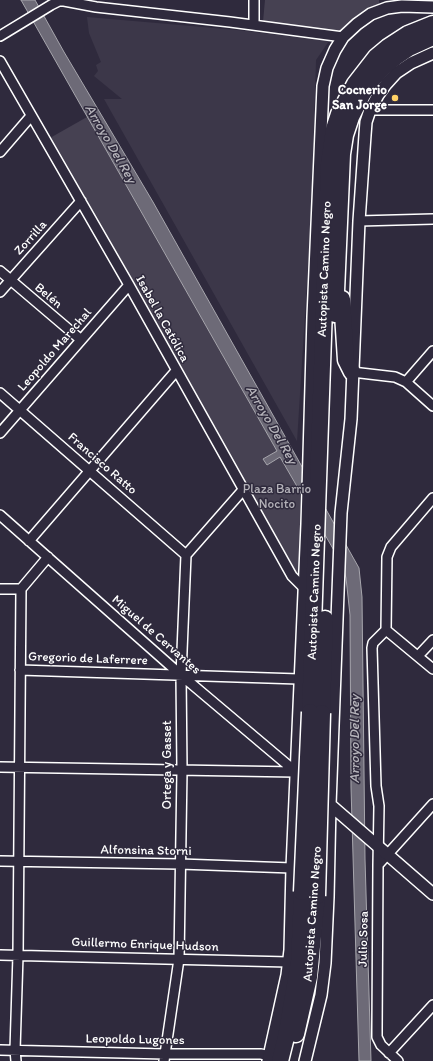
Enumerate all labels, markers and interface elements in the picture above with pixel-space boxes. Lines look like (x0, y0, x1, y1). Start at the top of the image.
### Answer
place label: Cocnerio San Jorge (332, 83, 387, 114)
marker: Cocnerio San Jorge (390, 93, 400, 103)
water label: Arroyo Del Rey (81, 101, 139, 187)
street label: Autopista Camino Negro (315, 201, 335, 337)
street label: Zorrilla (11, 217, 51, 259)
street label: Isabel la Católica (132, 273, 192, 365)
street label: Belén (31, 280, 65, 312)
street label: Leopoldo Marechal (15, 305, 95, 395)
water label: Arroyo Del Rey (242, 382, 300, 468)
street label: Francisco Ratto (64, 430, 140, 498)
park label: Plaza Barrio Nocito (243, 482, 311, 513)
street label: Autopista Camino Negro (305, 524, 325, 660)
street label: Miguel de Cervantes (108, 592, 204, 678)
street label: Gregorio de Laferrere (28, 649, 148, 669)
water label: Arroyo Del Rey (347, 695, 363, 783)
street label: Ortega y Gasset (160, 720, 176, 810)
street label: Alfonsina Storni (100, 842, 192, 860)
street label: Autopista Camino Negro (300, 846, 326, 982)
street label: Julio Sosa (356, 911, 372, 967)
street label: Guillermo Enrique Hudson (71, 935, 219, 955)
street label: Leopoldo Lugones (85, 1031, 185, 1049)

